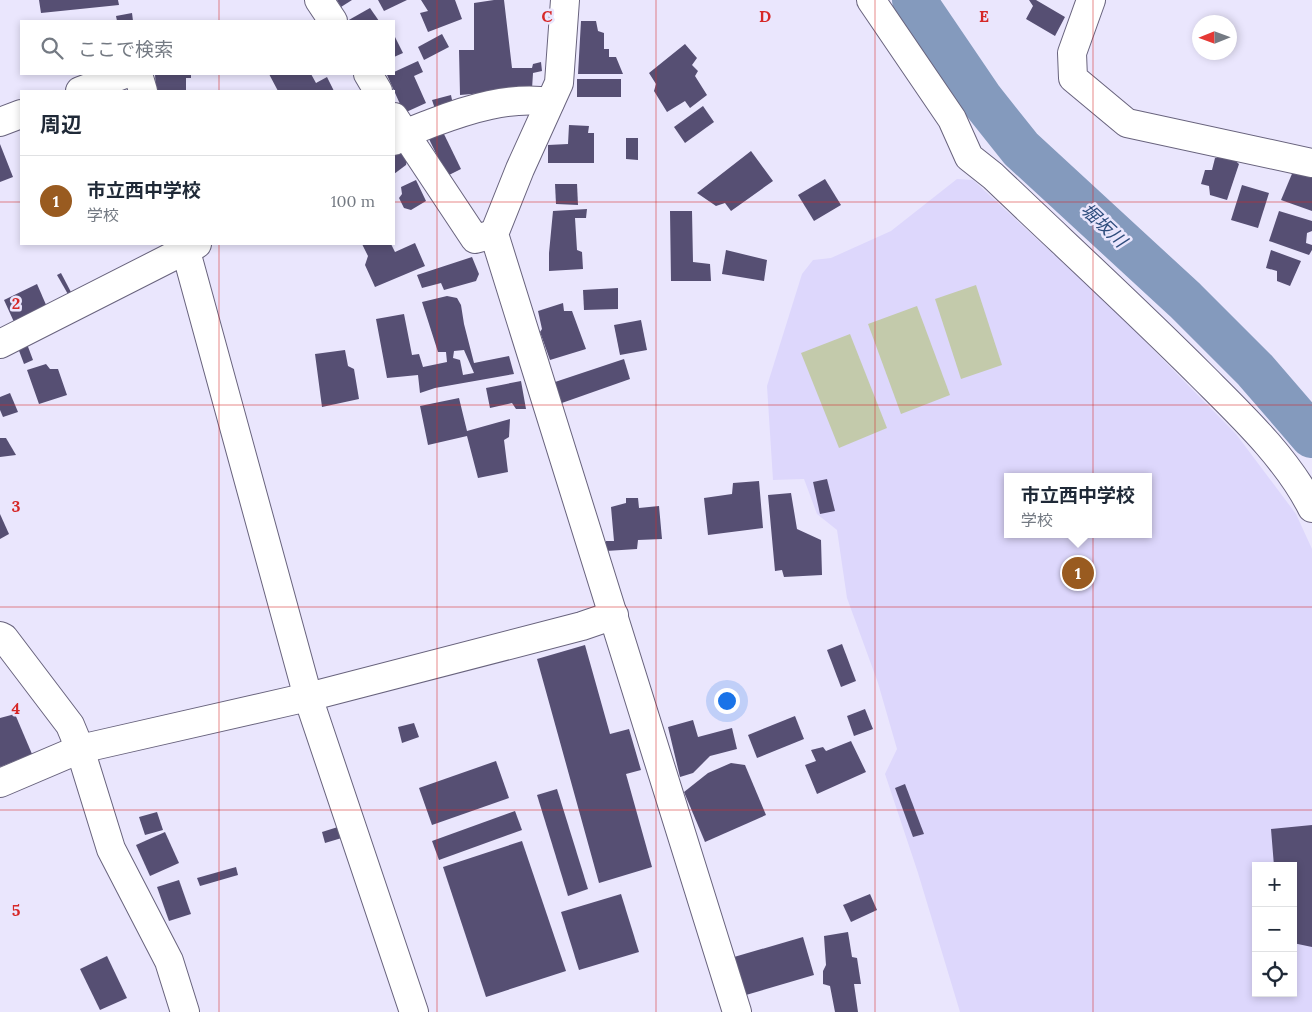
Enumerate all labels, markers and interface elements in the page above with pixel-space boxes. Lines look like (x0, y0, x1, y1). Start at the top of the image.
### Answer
text: C (541, 6, 553, 26)
text: D (759, 6, 771, 26)
text: E (979, 6, 989, 26)
north arrow (1192, 15, 1237, 60)
search box (20, 20, 395, 75)
icon: search (38, 34, 66, 62)
text: ここで検索 (78, 37, 173, 61)
text: 周辺 (40, 111, 82, 138)
text: 市立西中学校 (87, 178, 201, 202)
text: 1 (53, 191, 59, 211)
text: 100 m (331, 191, 375, 211)
water label: 堀坂川 (1076, 198, 1133, 253)
text: 学校 (87, 205, 119, 225)
text: 2 (12, 293, 20, 313)
popup (1004, 473, 1152, 538)
text: 市立西中学校 (1021, 483, 1135, 507)
text: 3 (12, 496, 21, 516)
text: 学校 (1021, 510, 1053, 530)
pin: 1 (1062, 554, 1094, 592)
your location (714, 688, 740, 714)
text: 4 (12, 698, 21, 718)
map controls (1252, 862, 1297, 997)
button: + (1252, 862, 1297, 907)
text: 5 (12, 900, 21, 920)
button: − (1252, 907, 1297, 952)
button: locate (1252, 952, 1297, 997)

